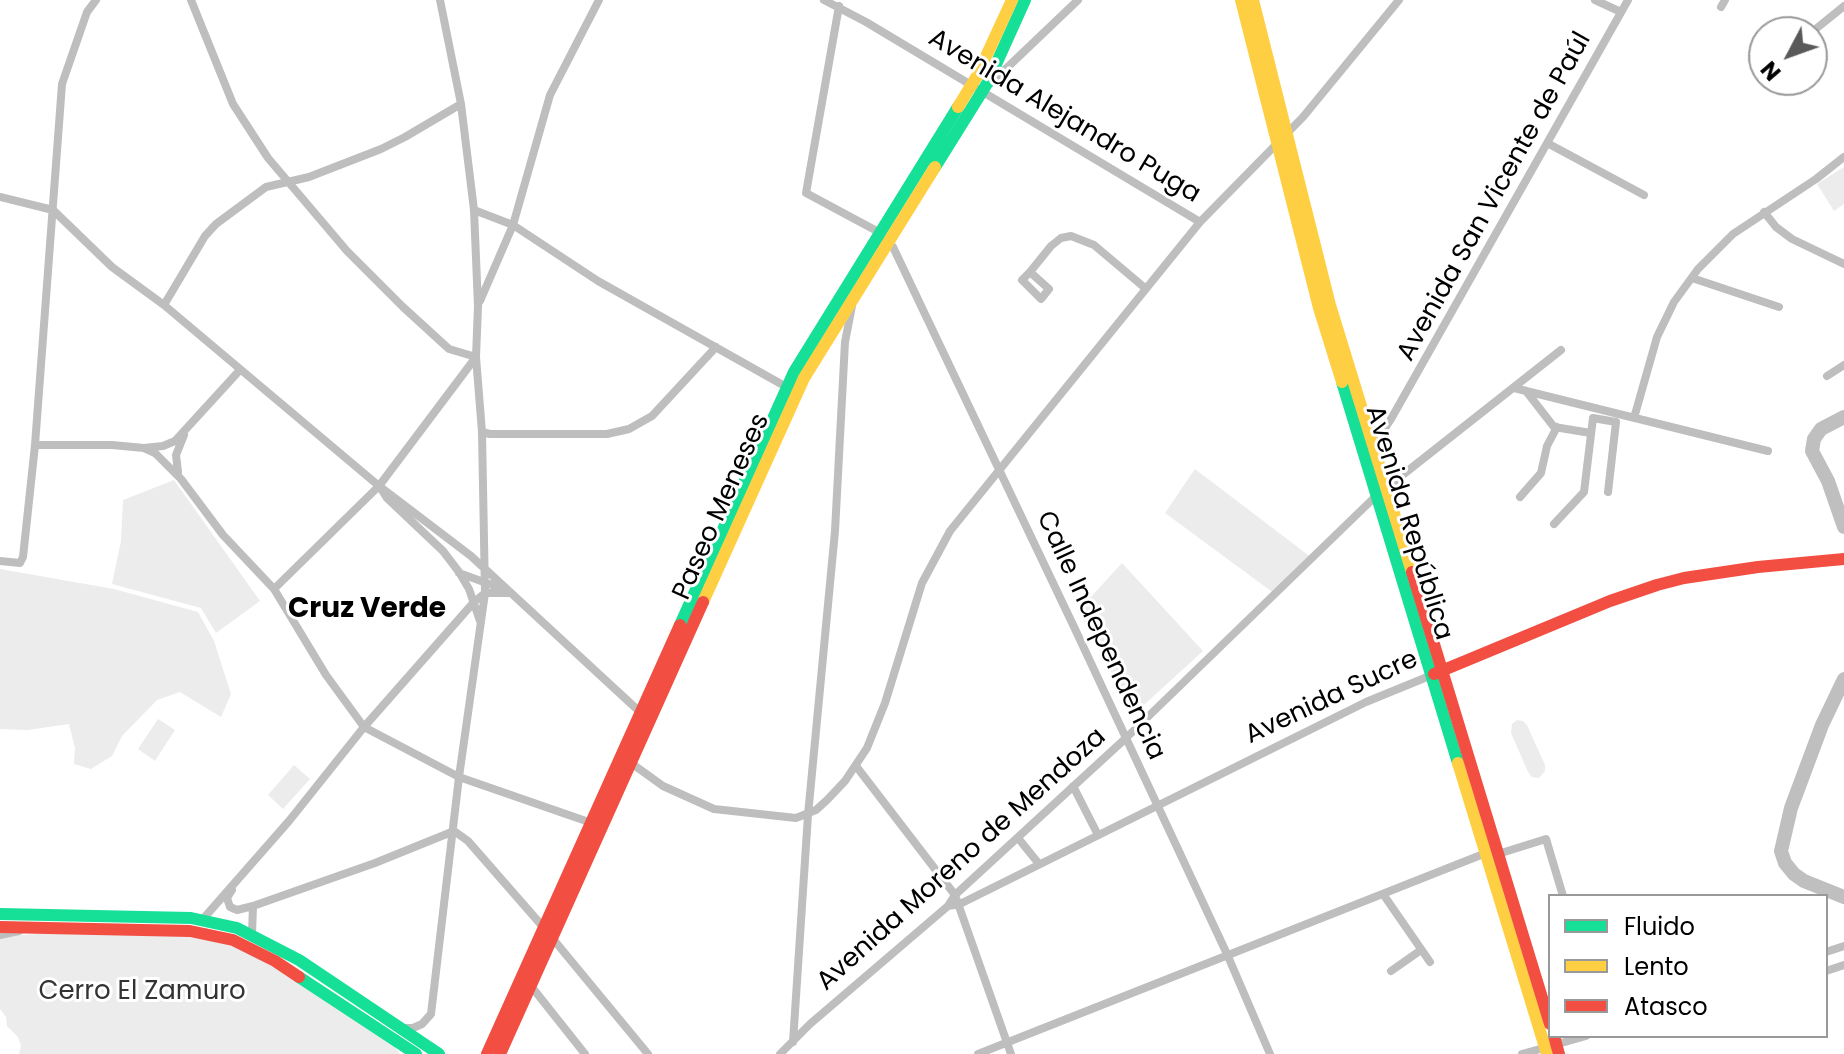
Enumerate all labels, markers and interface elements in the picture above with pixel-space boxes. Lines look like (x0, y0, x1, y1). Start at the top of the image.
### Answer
north arrow (1748, 16, 1828, 96)
street label: Avenida Alejandro Puga (922, 23, 1206, 211)
street label: Avenida San Vicente de Paúl (1391, 27, 1599, 367)
text: N (1754, 54, 1788, 87)
street label: Avenida República (1358, 402, 1458, 644)
street label: Paseo Meneses (667, 409, 777, 605)
street label: Calle Independencia (1029, 507, 1171, 765)
district label: Cruz Verde (288, 593, 446, 627)
street label: Avenida Sucre (1241, 644, 1423, 752)
street label: Avenida Moreno de Mendoza (811, 722, 1113, 998)
legend (1548, 894, 1828, 1038)
text: Fluido (1624, 910, 1695, 943)
text: Lento (1624, 950, 1689, 983)
park label: Cerro El Zamuro (38, 976, 246, 1008)
text: Atasco (1624, 990, 1708, 1023)

